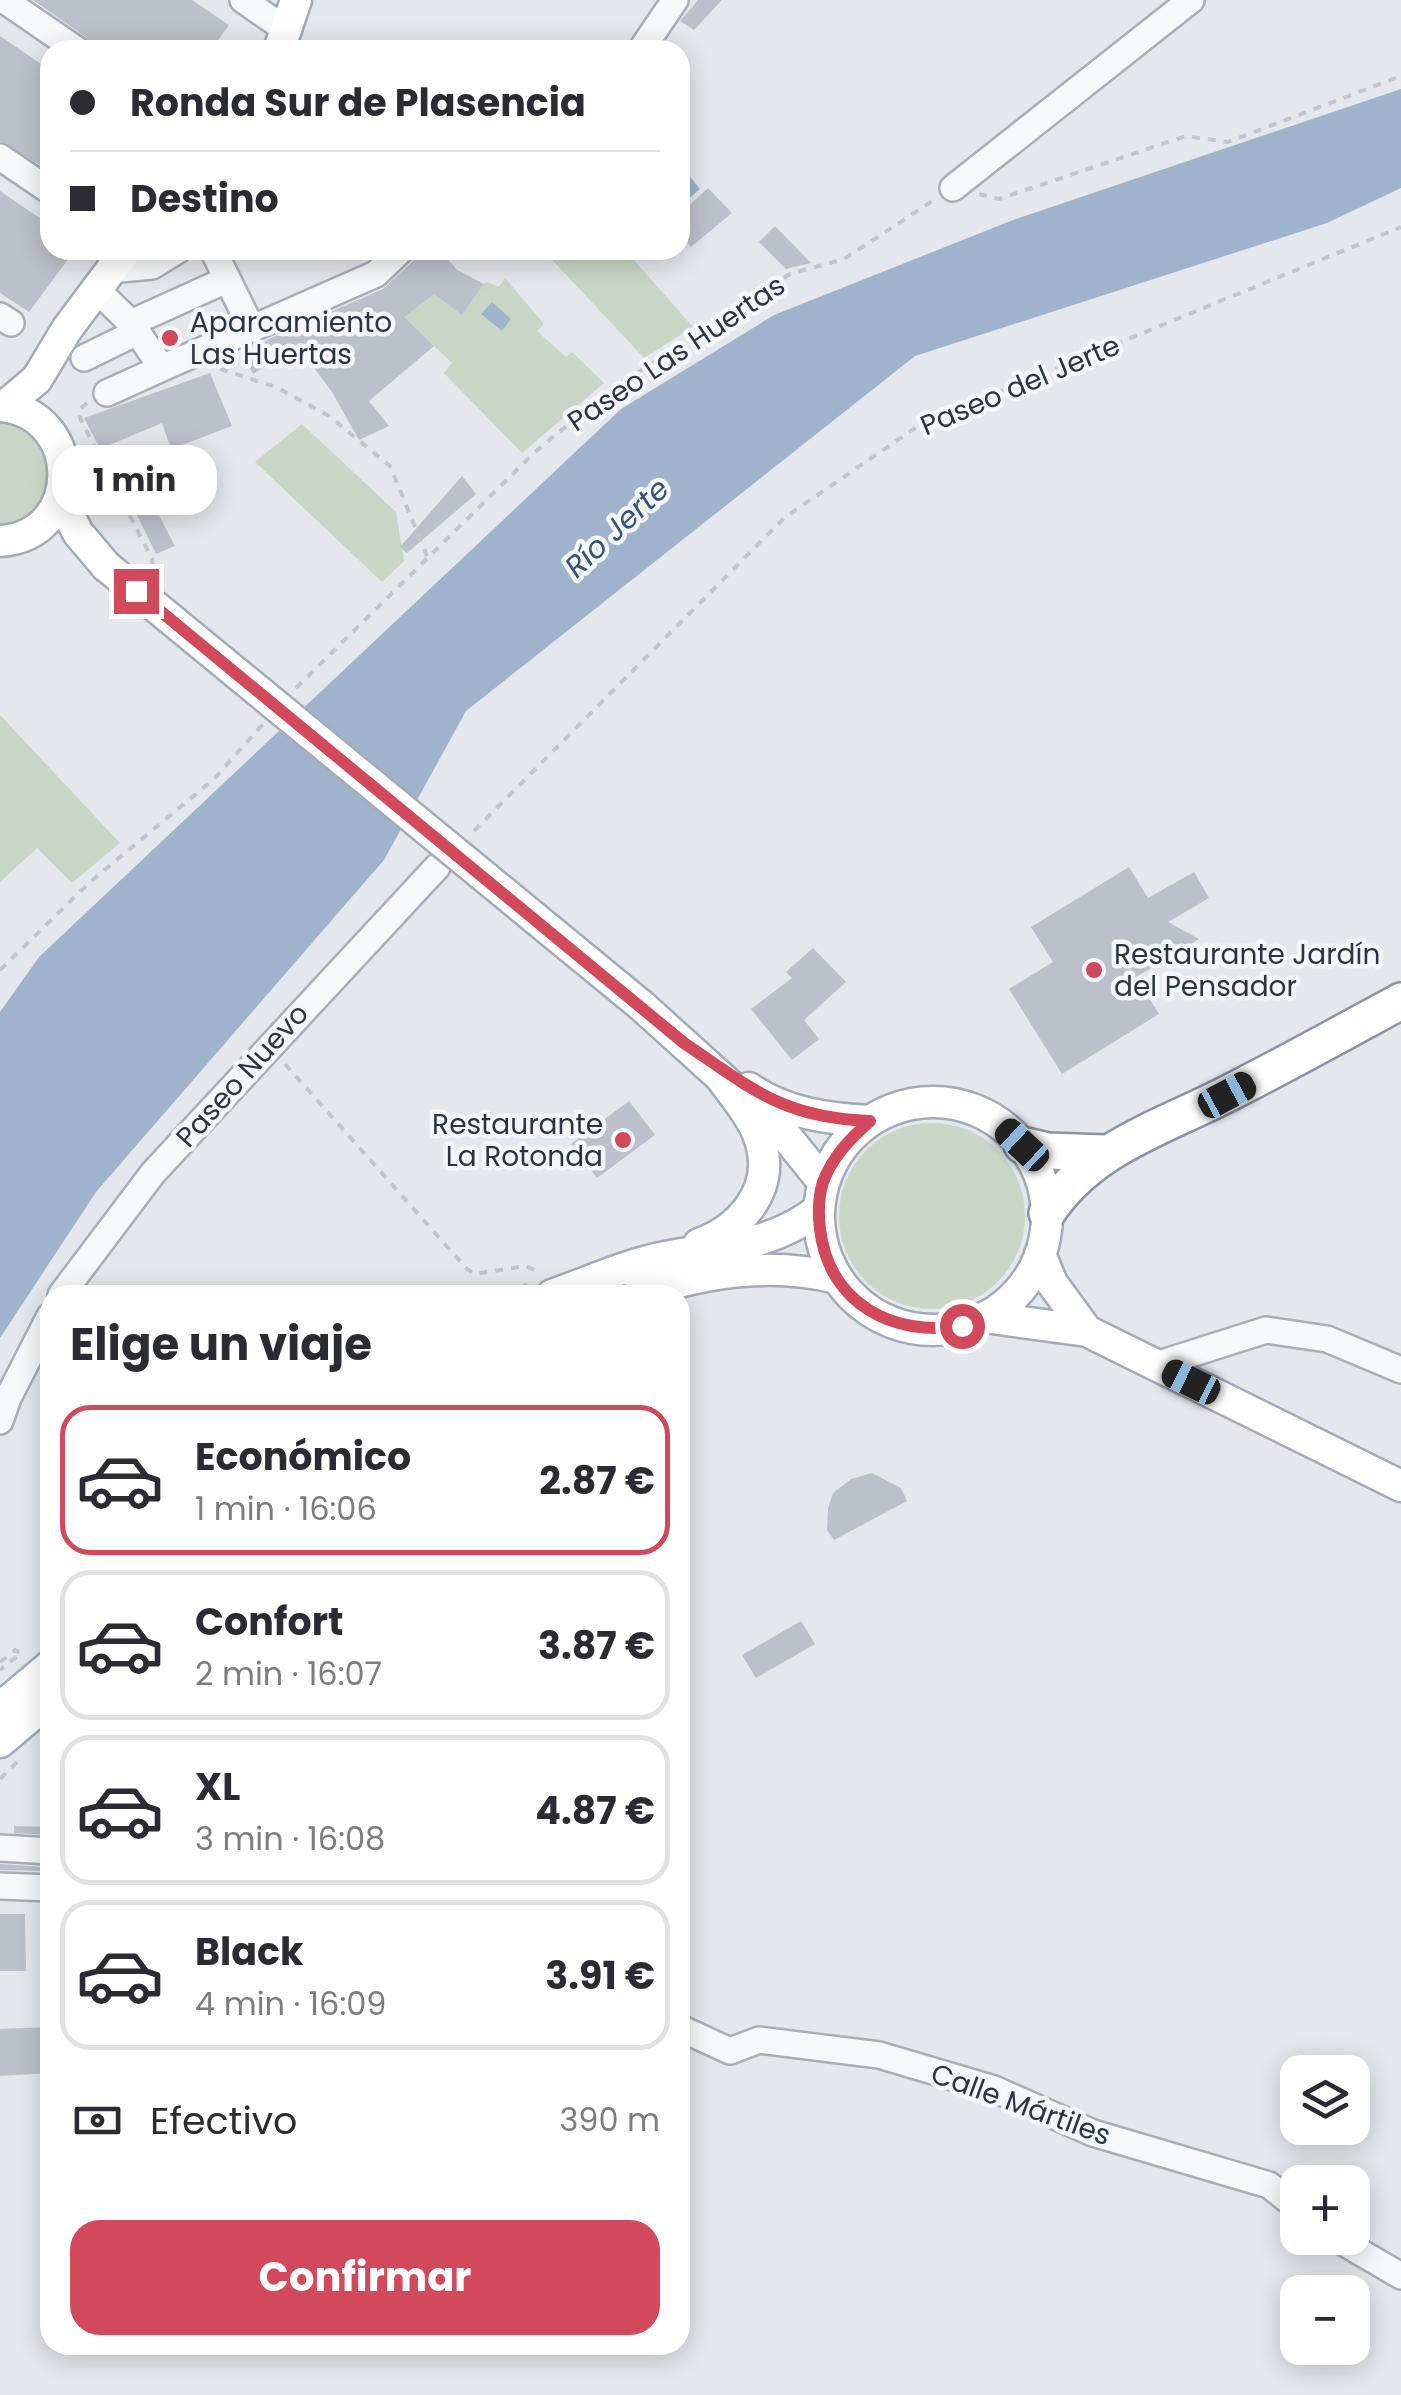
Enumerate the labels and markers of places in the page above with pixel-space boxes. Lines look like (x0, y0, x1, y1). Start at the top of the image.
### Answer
place label: Aparcamiento Las Huertas (190, 303, 392, 374)
marker: Aparcamiento Las Huertas (159, 327, 181, 349)
place label: Restaurante Jardín del Pensador (1114, 935, 1380, 1006)
marker: Restaurante Jardín del Pensador (1083, 959, 1105, 981)
place label: Restaurante La Rotonda (432, 1105, 603, 1176)
marker: Restaurante La Rotonda (612, 1129, 634, 1151)

